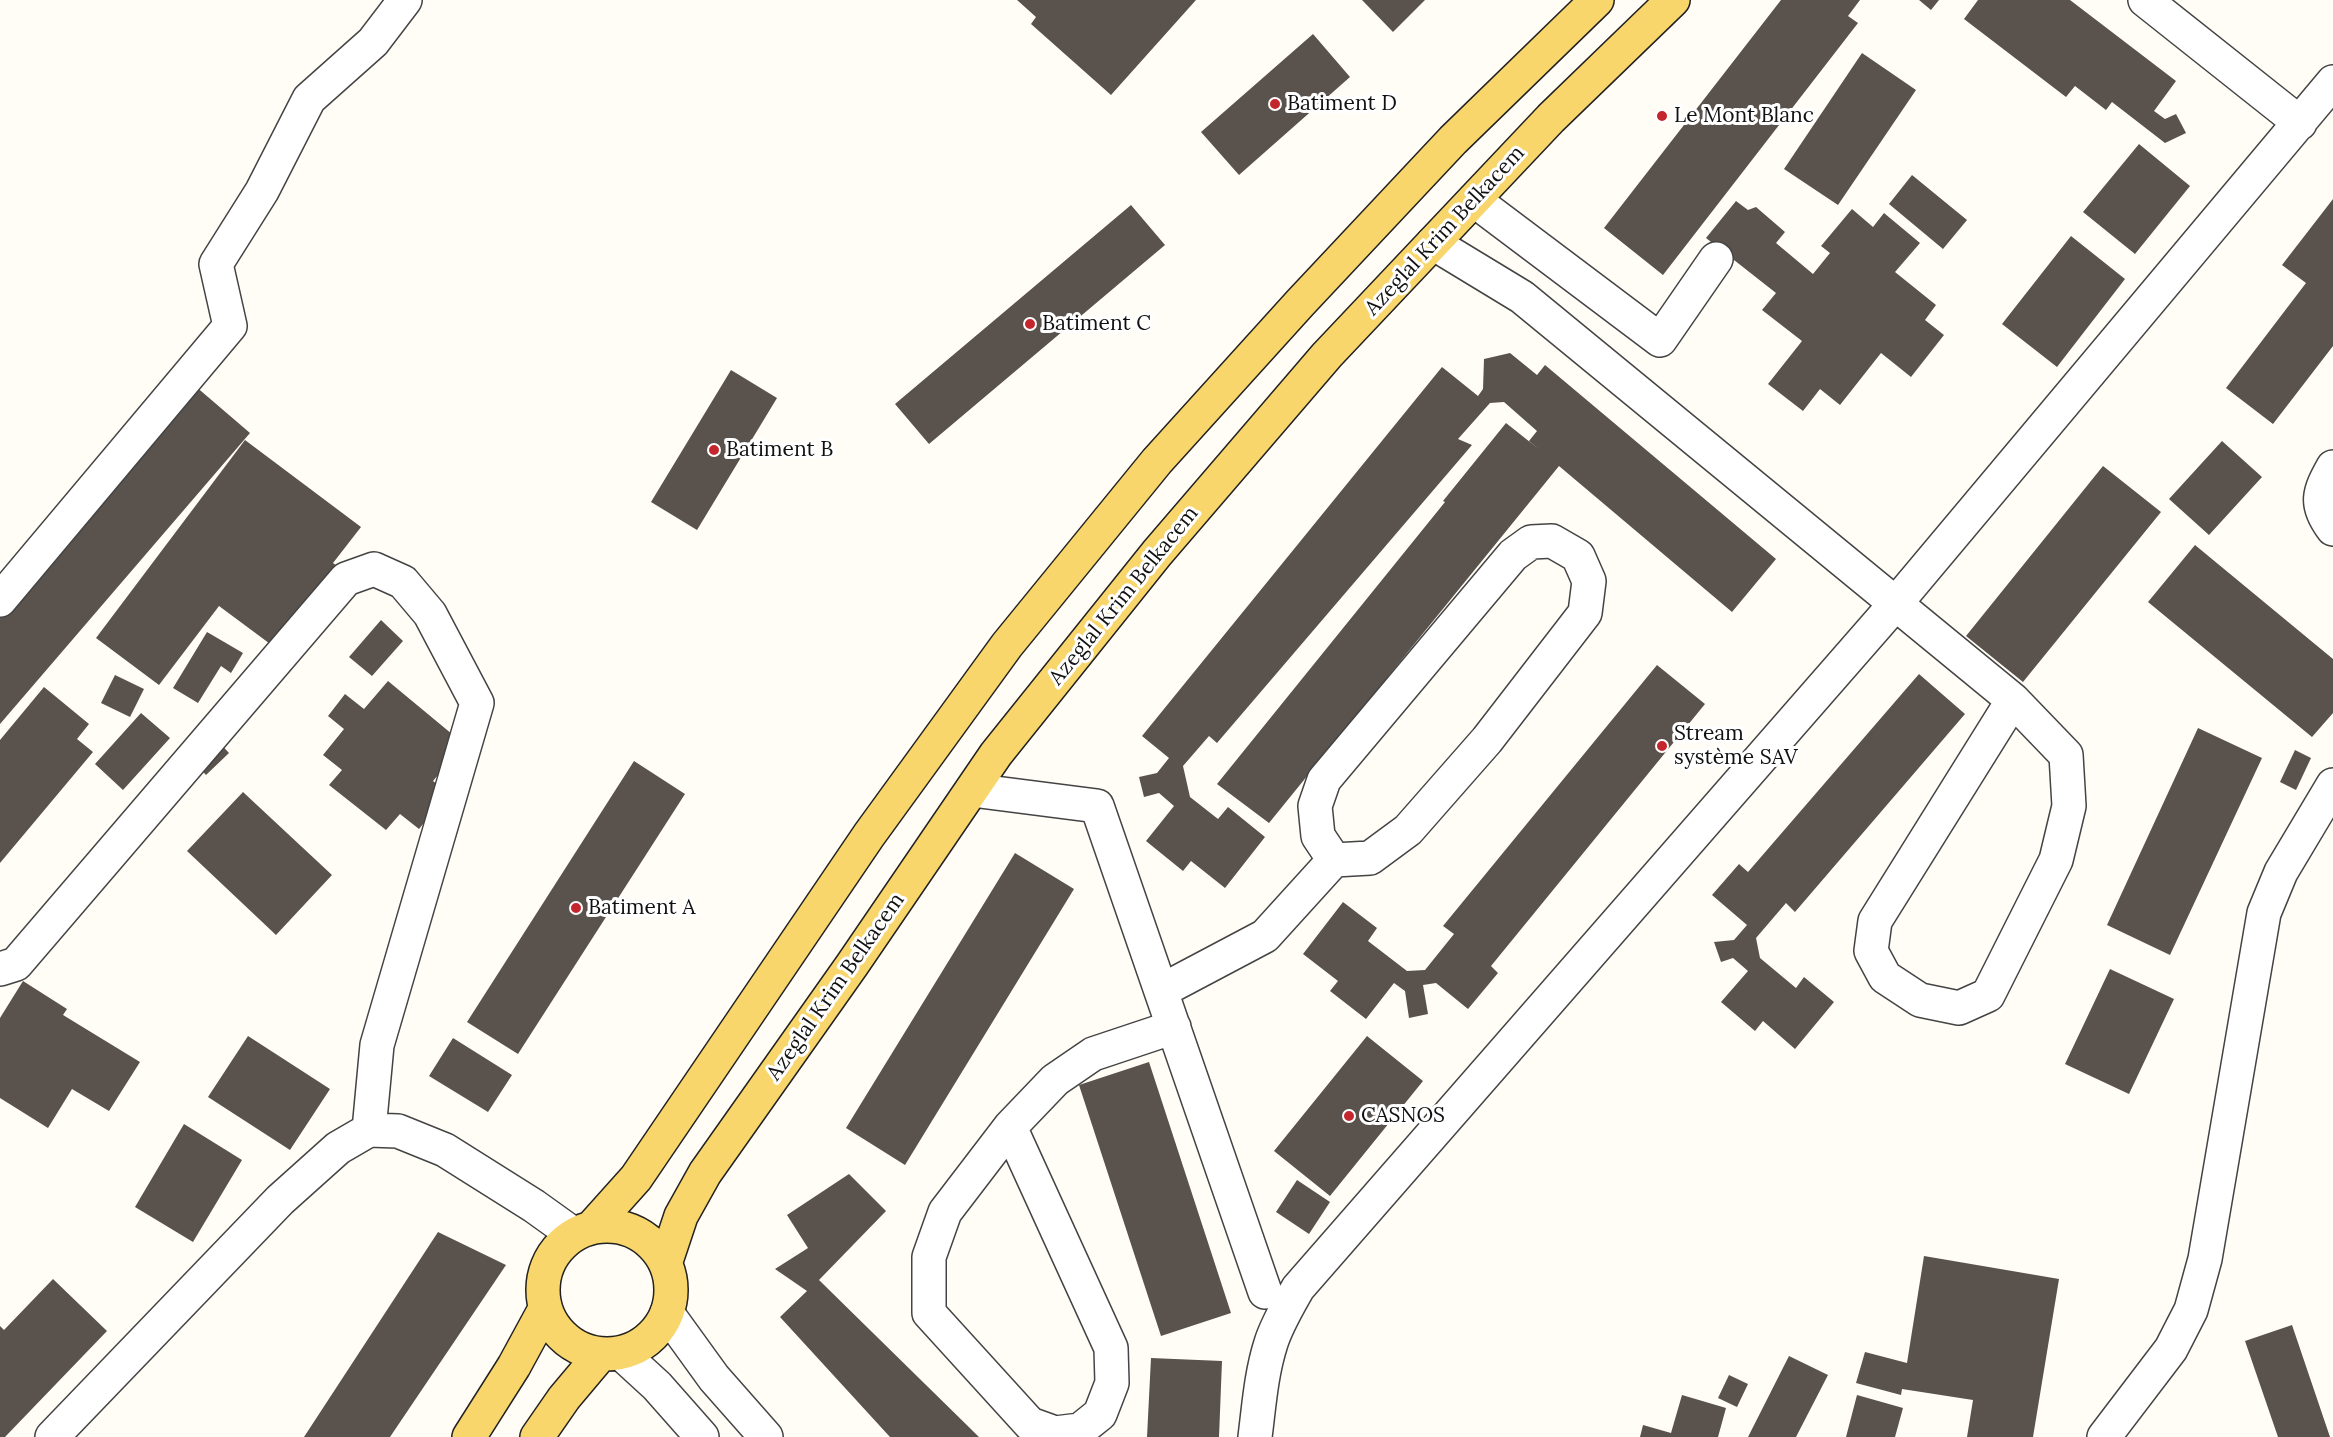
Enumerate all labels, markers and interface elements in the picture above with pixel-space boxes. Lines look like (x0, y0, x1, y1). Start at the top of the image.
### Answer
place label: Batiment D (1287, 91, 1397, 117)
marker: Batiment D (1268, 97, 1282, 111)
place label: Le Mont Blanc (1674, 103, 1814, 129)
marker: Le Mont Blanc (1655, 109, 1669, 123)
street label: Azeglal Krim Belkacem (1360, 141, 1530, 321)
place label: Batiment C (1042, 311, 1151, 337)
marker: Batiment C (1023, 317, 1037, 331)
place label: Batiment B (726, 437, 833, 463)
marker: Batiment B (707, 443, 721, 457)
street label: Azeglal Krim Belkacem (1044, 502, 1204, 690)
place label: Stream système SAV (1674, 721, 1798, 771)
marker: Stream système SAV (1655, 739, 1669, 753)
street label: Azeglal Krim Belkacem (762, 889, 910, 1085)
place label: Batiment A (588, 895, 695, 921)
marker: Batiment A (569, 901, 583, 915)
place label: CASNOS (1361, 1103, 1445, 1129)
marker: CASNOS (1342, 1109, 1356, 1123)

